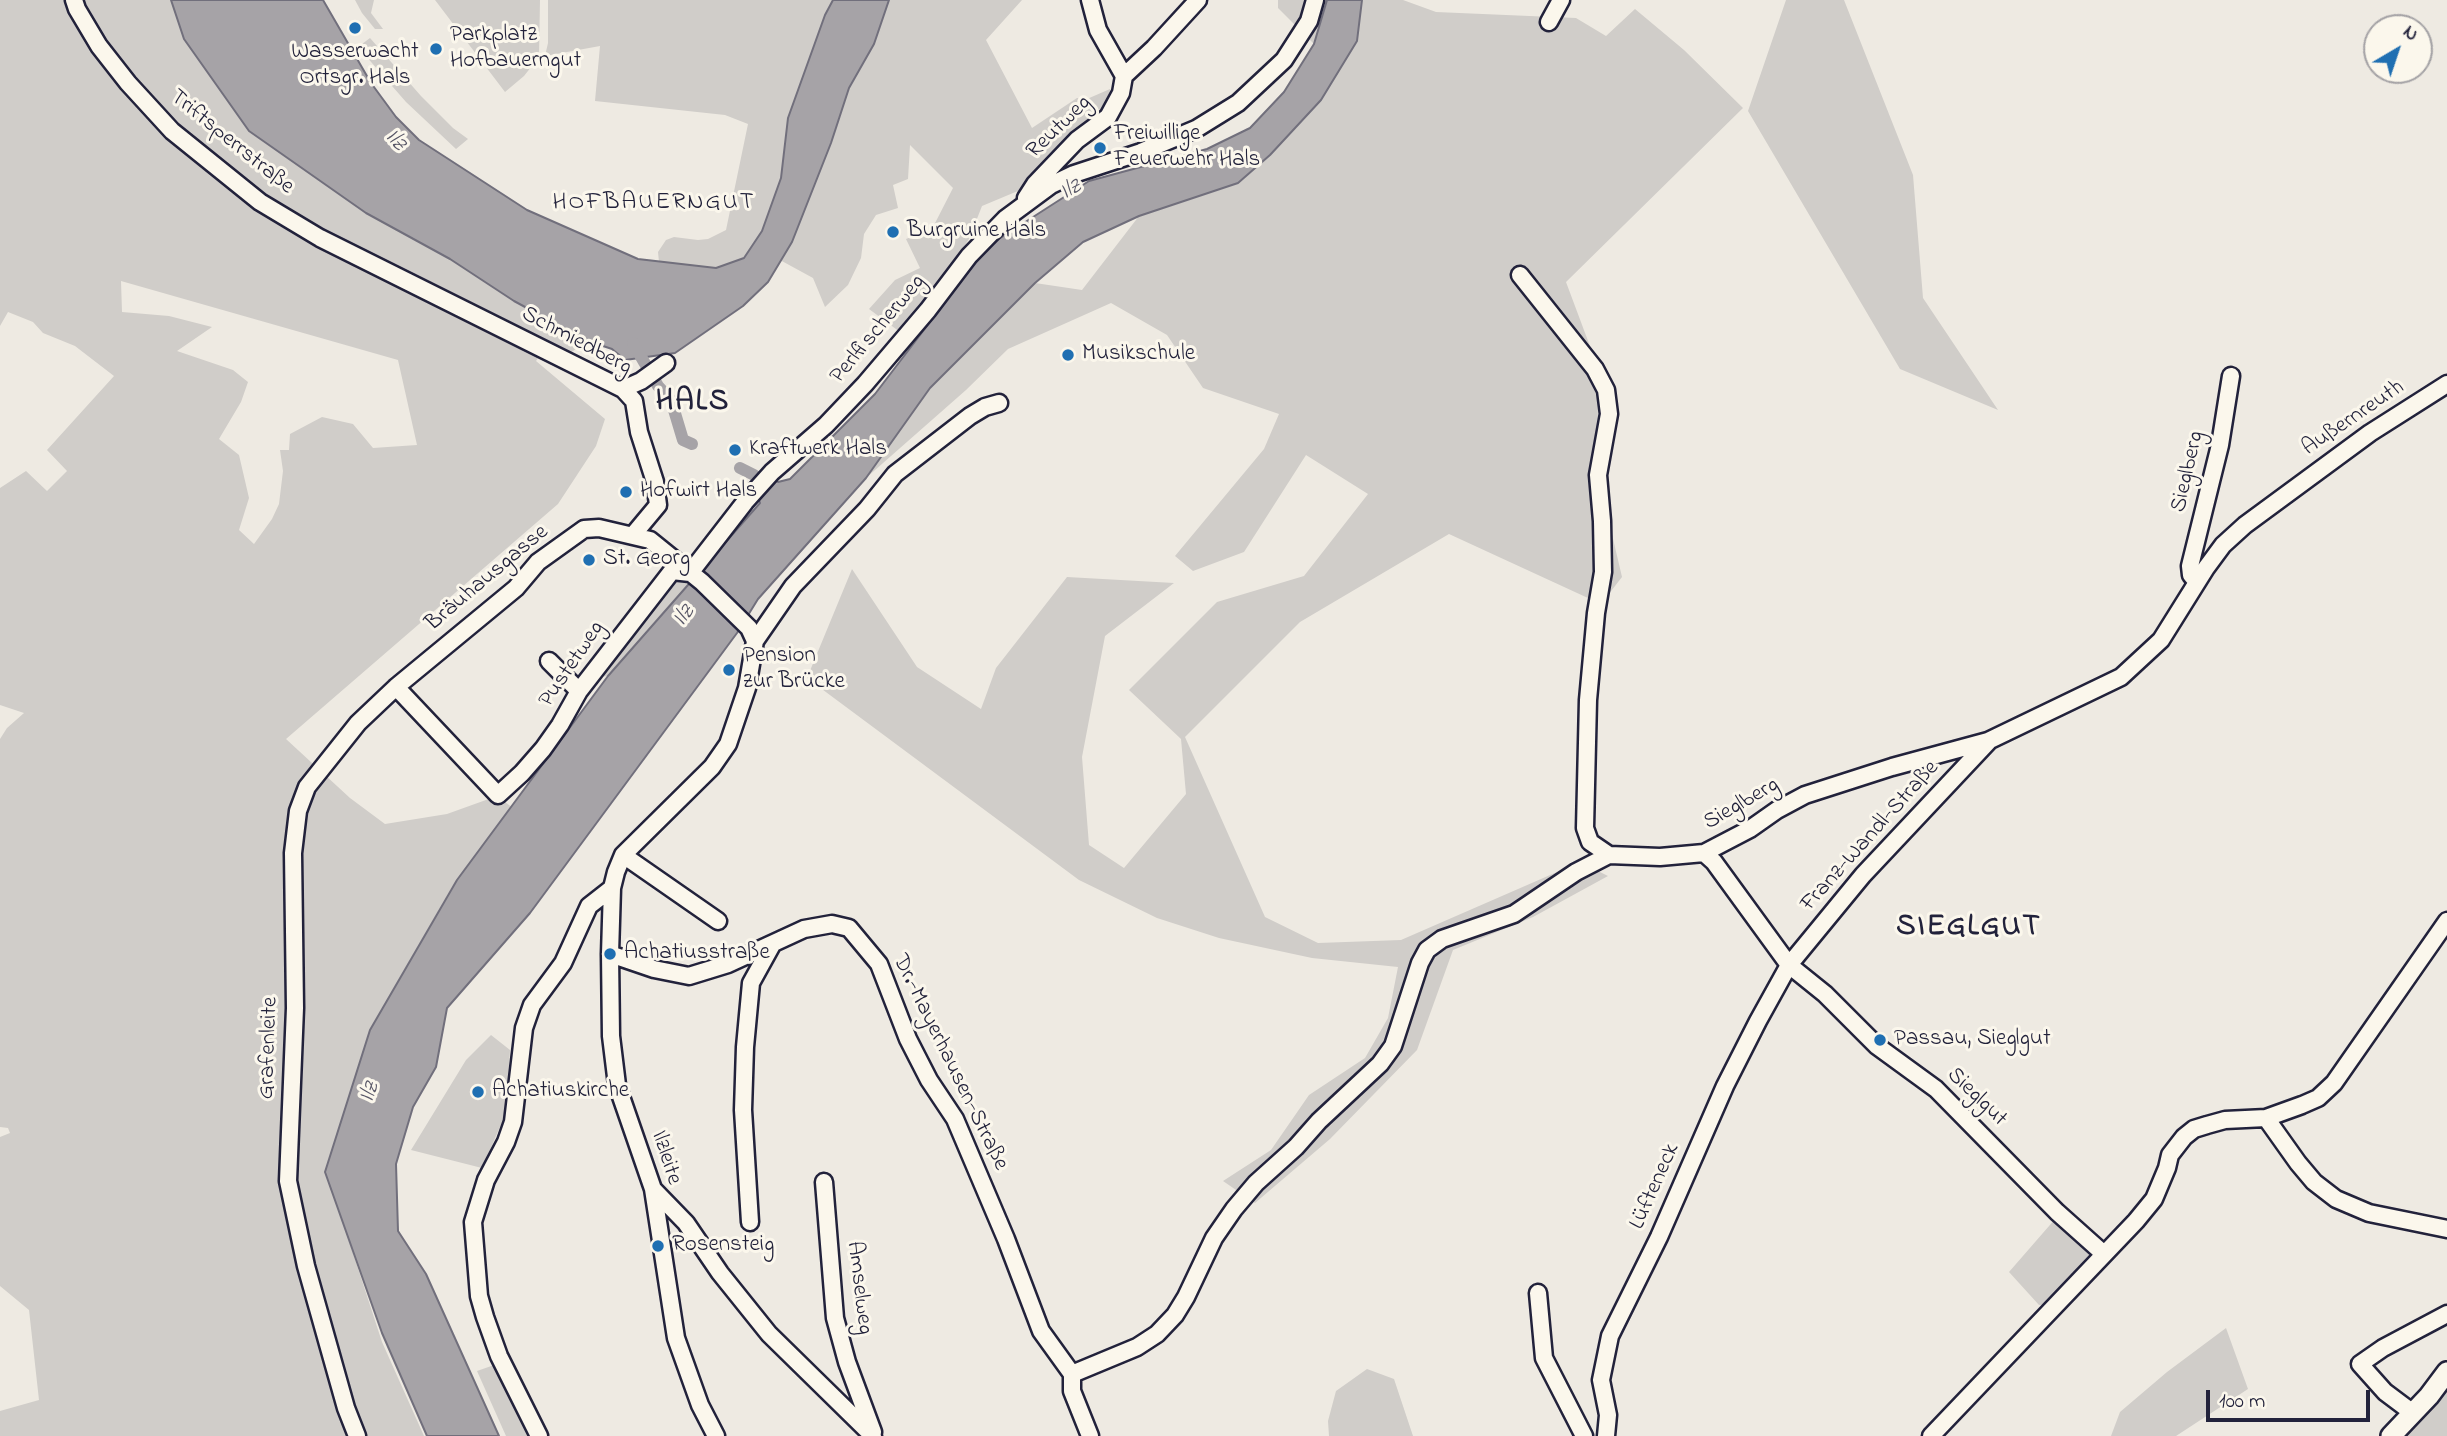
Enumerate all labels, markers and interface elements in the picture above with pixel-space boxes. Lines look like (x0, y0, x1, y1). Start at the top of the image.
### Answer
north arrow (2363, 14, 2433, 84)
text: N (2397, 19, 2424, 48)
marker: Wasserwacht Ortsgr. Hals (347, 20, 363, 36)
place label: Parkplatz Hofbauerngut (450, 22, 581, 76)
place label: Wasserwacht Ortsgr. Hals (291, 39, 419, 93)
marker: Parkplatz Hofbauerngut (428, 41, 444, 57)
street label: Triftsperrstraße (163, 84, 299, 202)
street label: Reutweg (1022, 90, 1098, 166)
place label: Freiwillige Feuerwehr Hals (1114, 121, 1260, 175)
water label: Ilz (377, 124, 411, 158)
marker: Freiwillige Feuerwehr Hals (1092, 140, 1108, 156)
water label: Ilz (1056, 174, 1086, 208)
district label: HOFBAUERNGUT (554, 190, 754, 218)
place label: Burgruine Hals (907, 218, 1046, 246)
marker: Burgruine Hals (885, 224, 901, 240)
street label: Perlfischerweg (825, 270, 933, 390)
street label: Schmiedberg (516, 301, 636, 383)
place label: Musikschule (1082, 341, 1195, 369)
marker: Musikschule (1060, 347, 1076, 363)
street label: Außernreuth (2298, 375, 2410, 463)
district label: HALS (656, 386, 730, 422)
street label: Sieglberg (2166, 429, 2212, 515)
place label: Kraftwerk Hals (749, 436, 887, 464)
marker: Kraftwerk Hals (727, 442, 743, 458)
place label: Hofwirt Hals (640, 478, 757, 506)
marker: Hofwirt Hals (618, 484, 634, 500)
street label: Bräuhausgasse (421, 520, 555, 638)
place label: St. Georg (603, 546, 690, 574)
marker: St. Georg (581, 552, 597, 568)
water label: Ilz (668, 600, 702, 634)
street label: Pustetweg (534, 617, 612, 713)
place label: Pension zur Brücke (743, 643, 845, 697)
marker: Pension zur Brücke (721, 662, 737, 678)
street label: Franz-Wandl-Straße (1796, 756, 1946, 918)
street label: Sieglberg (1699, 772, 1785, 838)
district label: SIEGLGUT (1897, 911, 2041, 947)
place label: Achatiusstraße (624, 940, 770, 968)
marker: Achatiusstraße (602, 946, 618, 962)
street label: Dr.-Mayerhausen-Straße (885, 951, 1013, 1175)
street label: Grafenleite (254, 996, 286, 1100)
place label: Passau, Sieglgut (1894, 1026, 2051, 1054)
marker: Passau, Sieglgut (1872, 1032, 1888, 1048)
street label: Sieglgut (1940, 1062, 2012, 1134)
place label: Achatiuskirche (492, 1078, 629, 1106)
water label: Ilz (354, 1079, 388, 1107)
marker: Achatiuskirche (470, 1084, 486, 1100)
street label: Ilzleite (643, 1127, 687, 1189)
street label: Lüfteneck (1625, 1140, 1687, 1234)
place label: Rosensteig (672, 1232, 774, 1260)
marker: Rosensteig (650, 1238, 666, 1254)
street label: Amselweg (839, 1240, 877, 1336)
scale bar (2209, 1376, 2374, 1420)
text: 100 m (2219, 1387, 2265, 1417)

